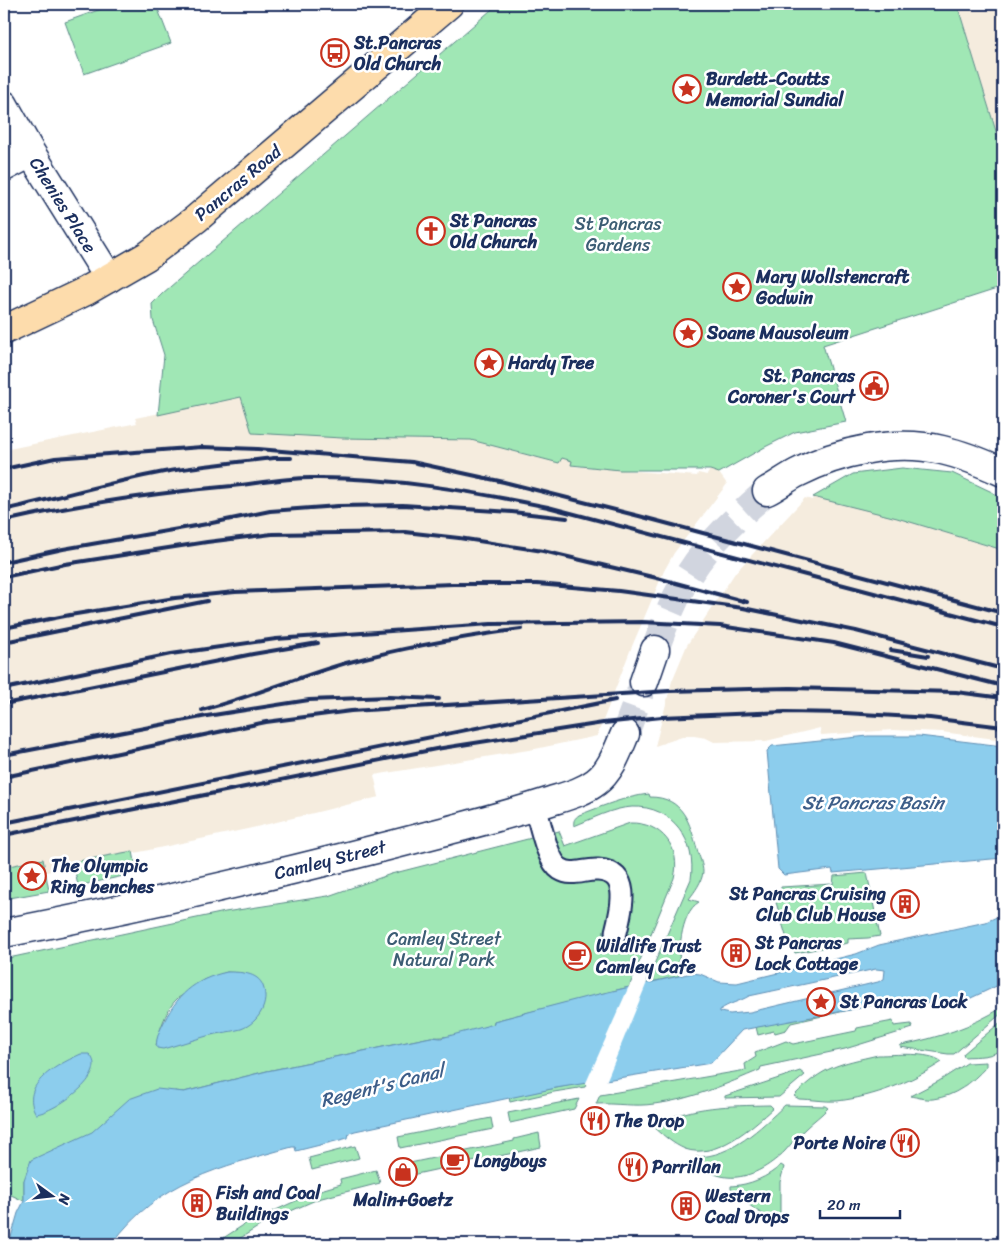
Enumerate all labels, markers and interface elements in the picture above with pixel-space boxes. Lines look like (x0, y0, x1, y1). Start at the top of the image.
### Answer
place label: St.Pancras Old Church (353, 27, 442, 80)
bus stop icon: St.Pancras Old Church (320, 38, 350, 68)
place label: Burdett-Coutts Memorial Sundial (705, 63, 844, 116)
place icon: Burdett-Coutts Memorial Sundial (672, 74, 702, 104)
street label: Pancras Road (187, 136, 290, 229)
street label: Chenies Place (21, 150, 105, 260)
place label: St Pancras Old Church (449, 205, 538, 258)
park label: St Pancras Gardens (575, 208, 662, 261)
church icon: St Pancras Old Church (416, 216, 446, 246)
place label: Mary Wollstencraft Godwin (755, 261, 910, 314)
place icon: Mary Wollstencraft Godwin (722, 272, 752, 302)
place label: Soane Mausoleum (706, 317, 849, 349)
place icon: Soane Mausoleum (673, 318, 703, 348)
place label: Hardy Tree (507, 347, 595, 379)
place icon: Hardy Tree (474, 348, 504, 378)
place label: St. Pancras Coroner's Court (727, 360, 857, 413)
public building icon: St. Pancras Coroner's Court (859, 371, 889, 401)
water label: St Pancras Basin (802, 786, 945, 819)
street label: Camley Street (271, 830, 390, 889)
place label: The Olympic Ring benches (50, 850, 155, 903)
place icon: The Olympic Ring benches (17, 861, 47, 891)
place label: St Pancras Cruising Club Club House (728, 878, 887, 931)
building icon: St Pancras Cruising Club Club House (890, 889, 920, 919)
park label: Camley Street Natural Park (387, 923, 502, 976)
place label: St Pancras Lock Cottage (754, 927, 859, 980)
place label: Wildlife Trust Camley Cafe (595, 930, 702, 983)
building icon: St Pancras Lock Cottage (721, 938, 751, 968)
cafe icon: Wildlife Trust Camley Cafe (562, 941, 592, 971)
place label: St Pancras Lock (839, 986, 968, 1018)
place icon: St Pancras Lock (806, 987, 836, 1017)
water label: Regent's Canal (317, 1053, 452, 1117)
place label: The Drop (614, 1105, 685, 1137)
restaurant icon: The Drop (580, 1106, 610, 1136)
place label: Porte Noire (794, 1127, 887, 1159)
restaurant icon: Porte Noire (890, 1128, 920, 1158)
place label: Longboys (474, 1145, 547, 1177)
cafe icon: Longboys (440, 1146, 470, 1176)
place label: Parrillan (652, 1151, 721, 1183)
restaurant icon: Parrillan (618, 1152, 648, 1182)
shop icon: Malin+Goetz (388, 1157, 418, 1187)
north arrow (28, 1170, 78, 1220)
place label: Fish and Coal Buildings (215, 1177, 321, 1230)
place label: Western Coal Drops (704, 1180, 790, 1233)
place label: Malin+Goetz (352, 1184, 454, 1216)
building icon: Fish and Coal Buildings (182, 1188, 212, 1218)
scale bar (820, 1188, 900, 1220)
text: N (51, 1190, 78, 1207)
building icon: Western Coal Drops (671, 1191, 701, 1221)
text: 20 m (827, 1192, 861, 1218)

